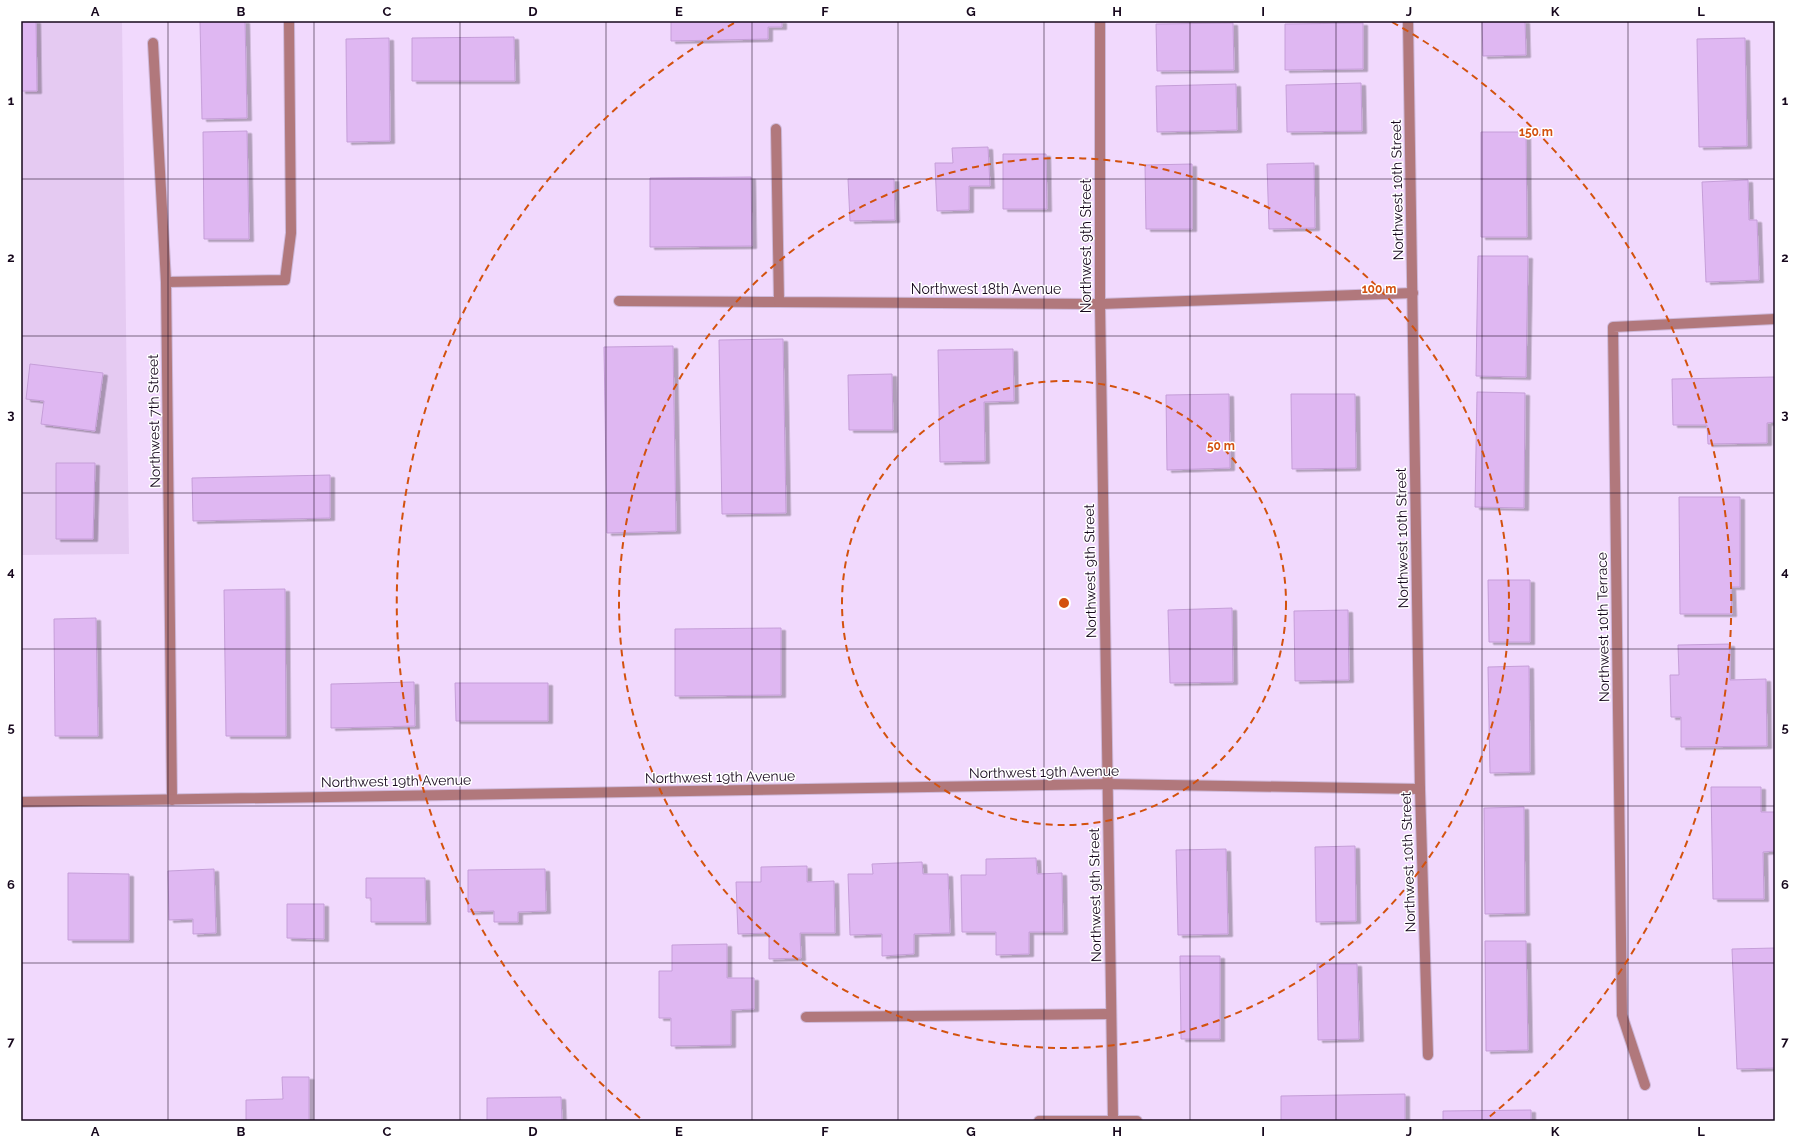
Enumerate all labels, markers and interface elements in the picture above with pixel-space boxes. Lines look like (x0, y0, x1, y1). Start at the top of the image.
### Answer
text: A (91, 4, 100, 19)
text: B (237, 4, 246, 19)
text: C (383, 4, 392, 19)
text: D (528, 4, 538, 19)
text: E (675, 4, 683, 19)
text: F (821, 4, 829, 19)
text: G (966, 4, 976, 19)
text: H (1112, 4, 1122, 19)
text: I (1261, 4, 1265, 19)
text: J (1406, 4, 1412, 19)
text: K (1551, 4, 1560, 19)
text: L (1697, 4, 1705, 19)
text: 1 (8, 93, 15, 108)
text: 1 (1782, 93, 1789, 108)
street label: Northwest 10th Street (1388, 119, 1406, 261)
text: 150 m (1519, 125, 1553, 139)
street label: Northwest 9th Street (1078, 178, 1094, 313)
text: 2 (7, 250, 15, 265)
text: 2 (1781, 250, 1789, 265)
street label: Northwest 18th Avenue (911, 281, 1061, 297)
text: 100 m (1362, 282, 1396, 296)
street label: Northwest 7th Street (145, 354, 163, 488)
text: 3 (7, 407, 15, 422)
text: 3 (1781, 407, 1789, 422)
text: 50 m (1207, 439, 1235, 453)
street label: Northwest 10th Street (1393, 467, 1411, 609)
street label: Northwest 9th Street (1081, 503, 1099, 638)
street label: Northwest 10th Terrace (1594, 552, 1612, 702)
text: 4 (7, 564, 15, 579)
text: 4 (1781, 564, 1789, 579)
centre of rings (1057, 596, 1071, 610)
text: 5 (7, 720, 15, 735)
text: 5 (1781, 720, 1789, 735)
street label: Northwest 19th Avenue (969, 763, 1119, 781)
street label: Northwest 19th Avenue (645, 768, 795, 786)
street label: Northwest 19th Avenue (321, 772, 471, 790)
street label: Northwest 10th Street (1398, 791, 1418, 933)
street label: Northwest 9th Street (1086, 827, 1104, 962)
text: 6 (7, 877, 15, 892)
text: 6 (1781, 877, 1789, 892)
text: 7 (7, 1034, 15, 1049)
text: 7 (1781, 1034, 1789, 1049)
text: A (91, 1124, 100, 1139)
text: B (237, 1124, 246, 1139)
text: C (383, 1124, 392, 1139)
text: D (528, 1124, 538, 1139)
text: E (675, 1124, 683, 1139)
text: F (821, 1124, 829, 1139)
text: G (966, 1124, 976, 1139)
text: H (1112, 1124, 1122, 1139)
text: I (1261, 1124, 1265, 1139)
text: J (1406, 1124, 1412, 1139)
text: K (1551, 1124, 1560, 1139)
text: L (1697, 1124, 1705, 1139)

